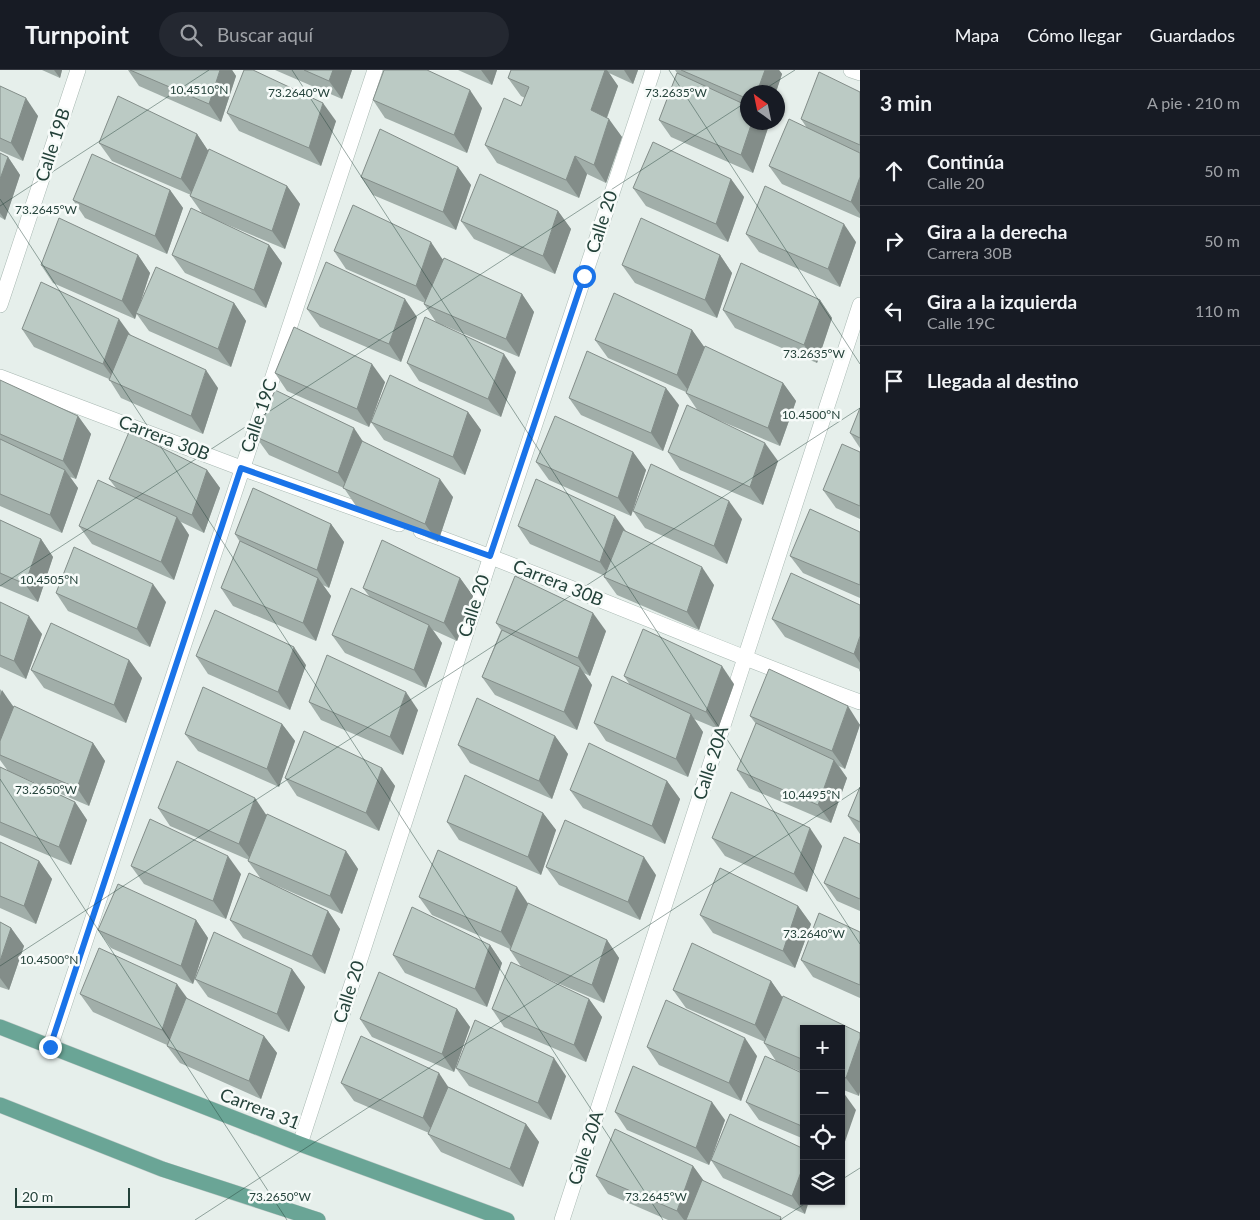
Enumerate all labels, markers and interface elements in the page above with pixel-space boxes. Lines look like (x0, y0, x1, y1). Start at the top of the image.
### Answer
search box (159, 12, 509, 57)
text: Turnpoint (25, 20, 129, 49)
icon: search (177, 21, 205, 49)
text: Buscar aquí (217, 23, 313, 46)
text: Mapa (955, 24, 999, 46)
text: Cómo llegar (1027, 24, 1122, 46)
text: Guardados (1150, 24, 1235, 46)
text: 10.4510°N (170, 82, 228, 97)
text: 73.2640°W (268, 85, 331, 100)
text: 73.2635°W (645, 85, 708, 100)
north arrow (740, 85, 785, 130)
text: 3 min (880, 90, 932, 115)
text: A pie · 210 m (1147, 93, 1240, 112)
street label: Calle 19B (30, 105, 74, 184)
text: Continúa (927, 150, 1004, 173)
icon: ahead (880, 157, 908, 185)
text: 50 m (1204, 161, 1240, 180)
text: Calle 20 (927, 173, 984, 192)
street label: Calle 20 (581, 188, 621, 256)
text: 73.2645°W (15, 202, 78, 217)
text: Gira a la derecha (927, 220, 1067, 243)
icon: right (880, 227, 908, 255)
text: 50 m (1204, 231, 1240, 250)
text: Carrera 30B (927, 243, 1012, 262)
route start (573, 265, 596, 288)
text: Gira a la izquierda (927, 290, 1077, 313)
icon: left (880, 297, 908, 325)
text: 110 m (1195, 301, 1240, 320)
text: Calle 19C (927, 313, 995, 332)
text: 73.2635°W (783, 346, 846, 361)
icon: arrive (880, 367, 908, 395)
text: Llegada al destino (927, 369, 1079, 392)
street label: Calle 19C (235, 376, 281, 455)
text: 10.4500°N (782, 407, 840, 422)
street label: Carrera 30B (116, 410, 213, 464)
street label: Carrera 30B (510, 554, 607, 610)
text: 10.4505°N (20, 572, 78, 587)
street label: Calle 20 (453, 572, 493, 640)
street label: Calle 20A (688, 722, 733, 803)
text: 73.2650°W (15, 782, 78, 797)
text: 10.4495°N (782, 787, 840, 802)
text: 73.2640°W (783, 926, 846, 941)
text: 10.4500°N (20, 952, 78, 967)
street label: Calle 20 (328, 958, 368, 1026)
map controls (800, 1025, 845, 1205)
button: + (800, 1025, 845, 1070)
route end (39, 1036, 62, 1059)
button: − (800, 1070, 845, 1115)
street label: Carrera 31 (217, 1083, 304, 1133)
street label: Calle 20A (563, 1107, 608, 1188)
button: locate (800, 1115, 845, 1160)
button: layers (800, 1160, 845, 1205)
scale bar (15, 1185, 130, 1208)
text: 20 m (22, 1188, 53, 1205)
text: 73.2650°W (249, 1189, 312, 1204)
text: 73.2645°W (625, 1189, 688, 1204)

